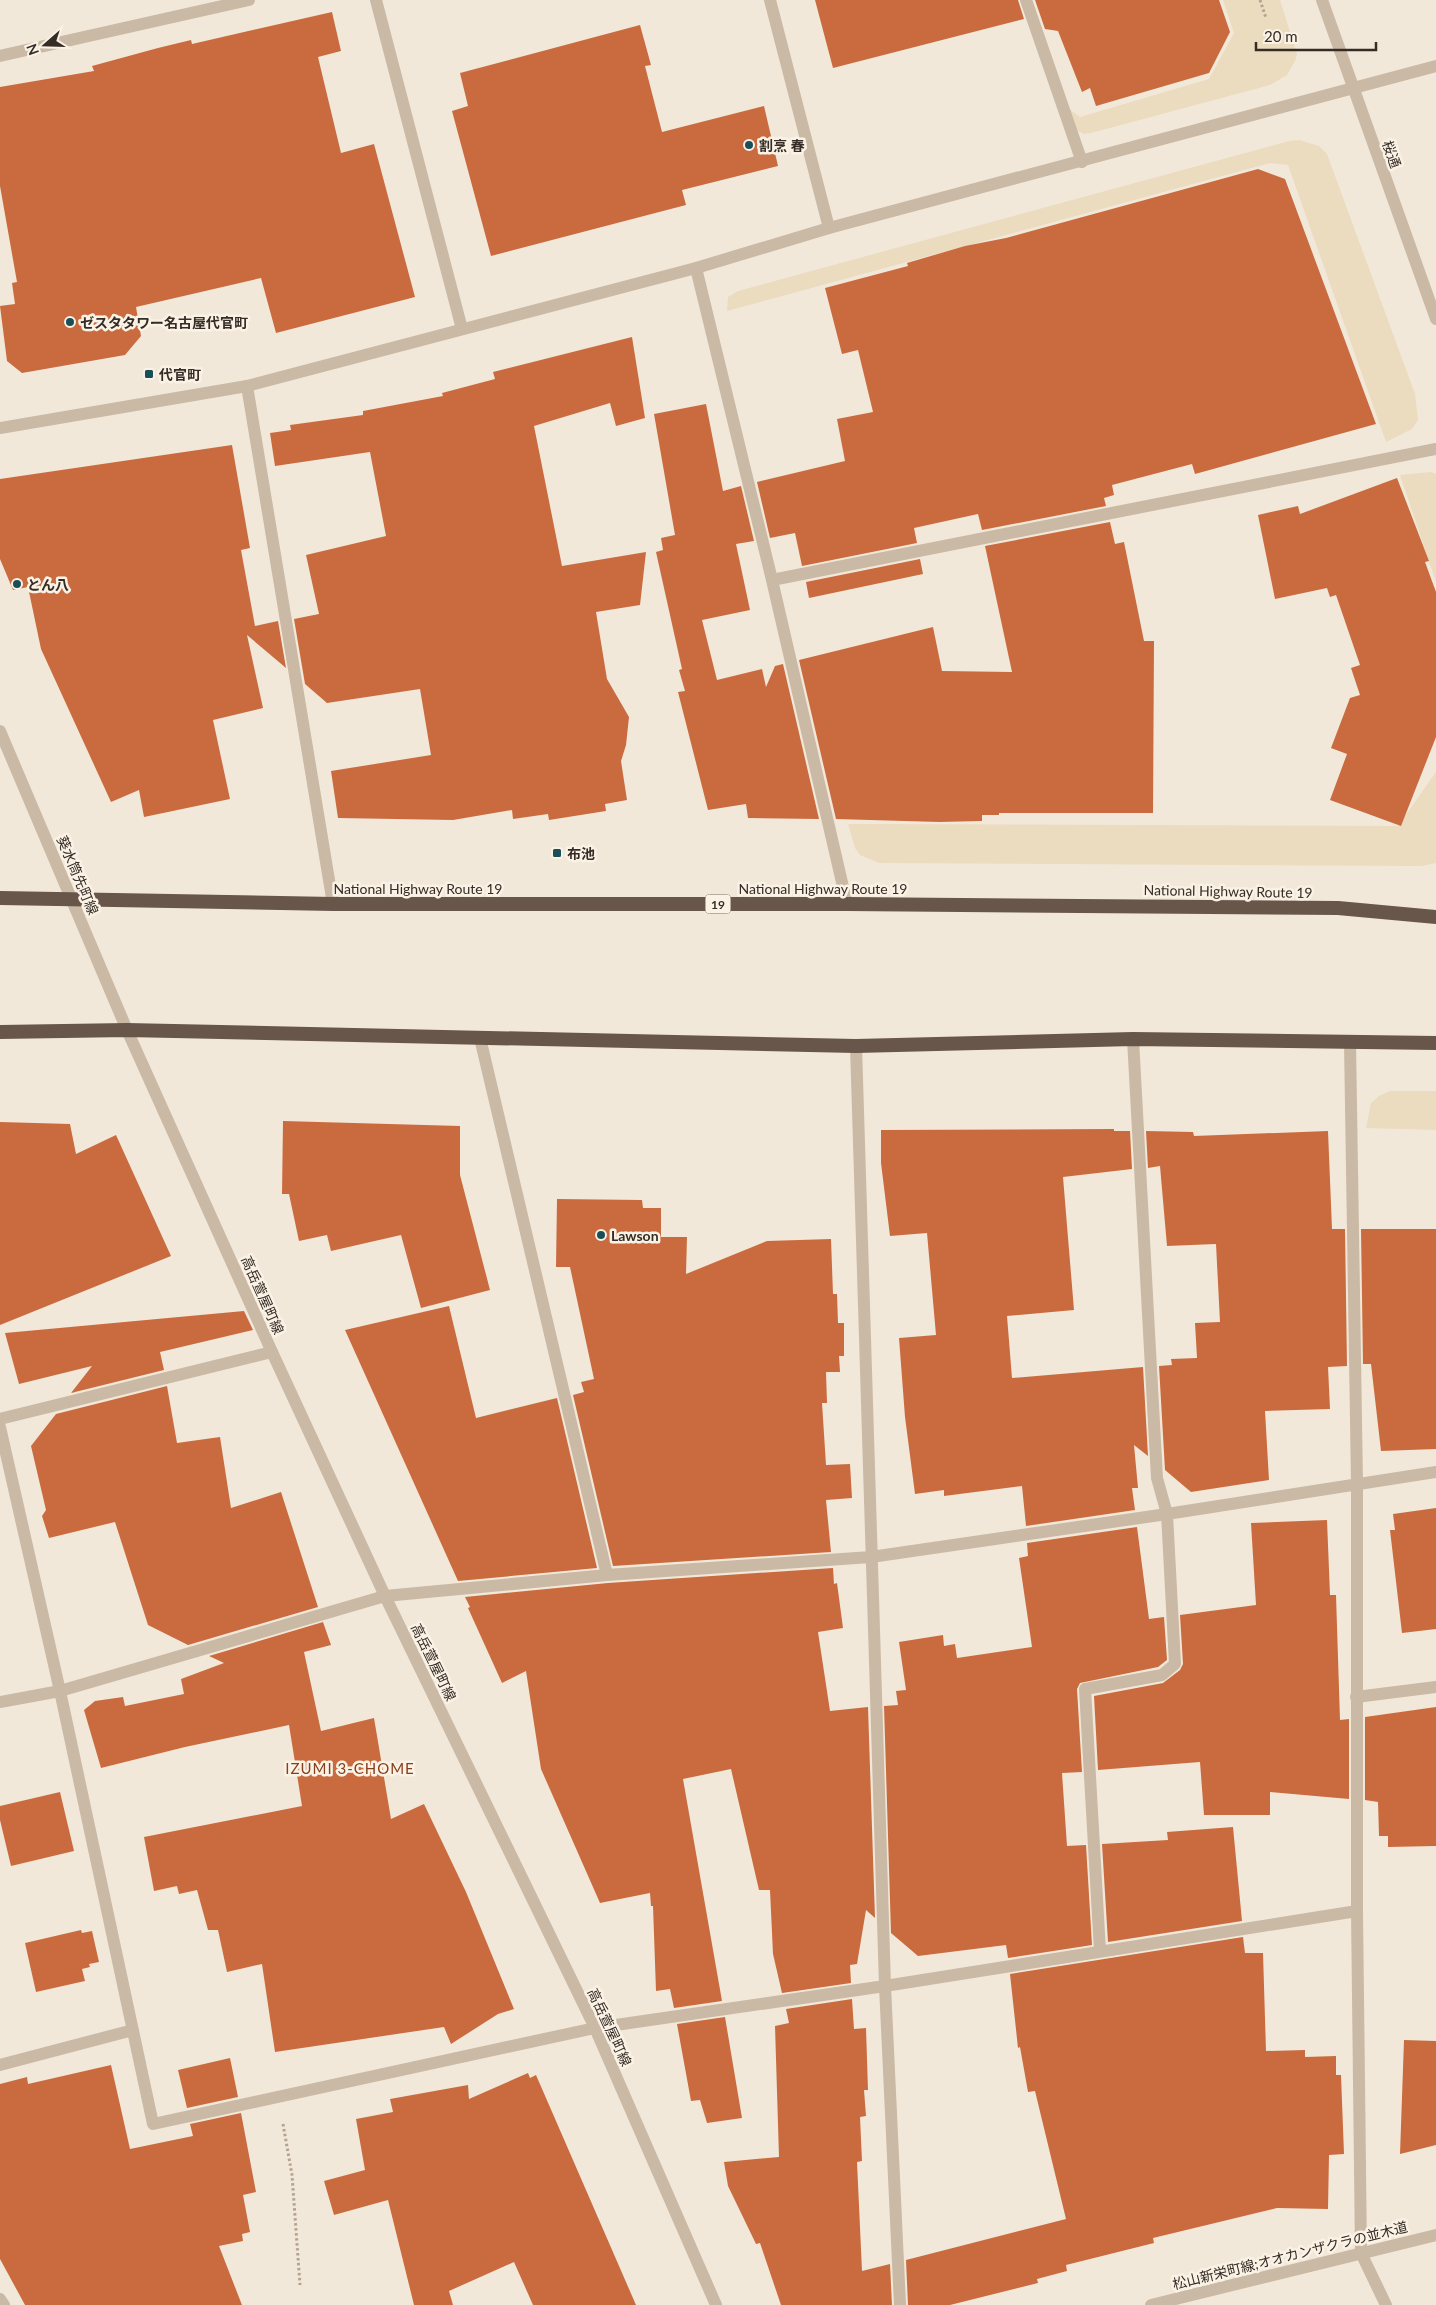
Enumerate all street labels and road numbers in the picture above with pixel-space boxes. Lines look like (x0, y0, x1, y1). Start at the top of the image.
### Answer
street label: 桜通 (1379, 138, 1405, 170)
street label: 葵水筒先町線 (54, 833, 102, 917)
street label: National Highway Route 19 (334, 880, 503, 897)
street label: National Highway Route 19 (739, 880, 908, 897)
street label: National Highway Route 19 (1143, 881, 1313, 901)
road number: 19 (706, 894, 730, 914)
street label: 高岳萱屋町線 (238, 1253, 288, 1337)
street label: 高岳萱屋町線 (408, 1621, 460, 1703)
street label: 高岳萱屋町線 (585, 1985, 635, 2069)
street label: 松山新栄町線;オオカンザクラの並木道 (1171, 2218, 1409, 2292)

